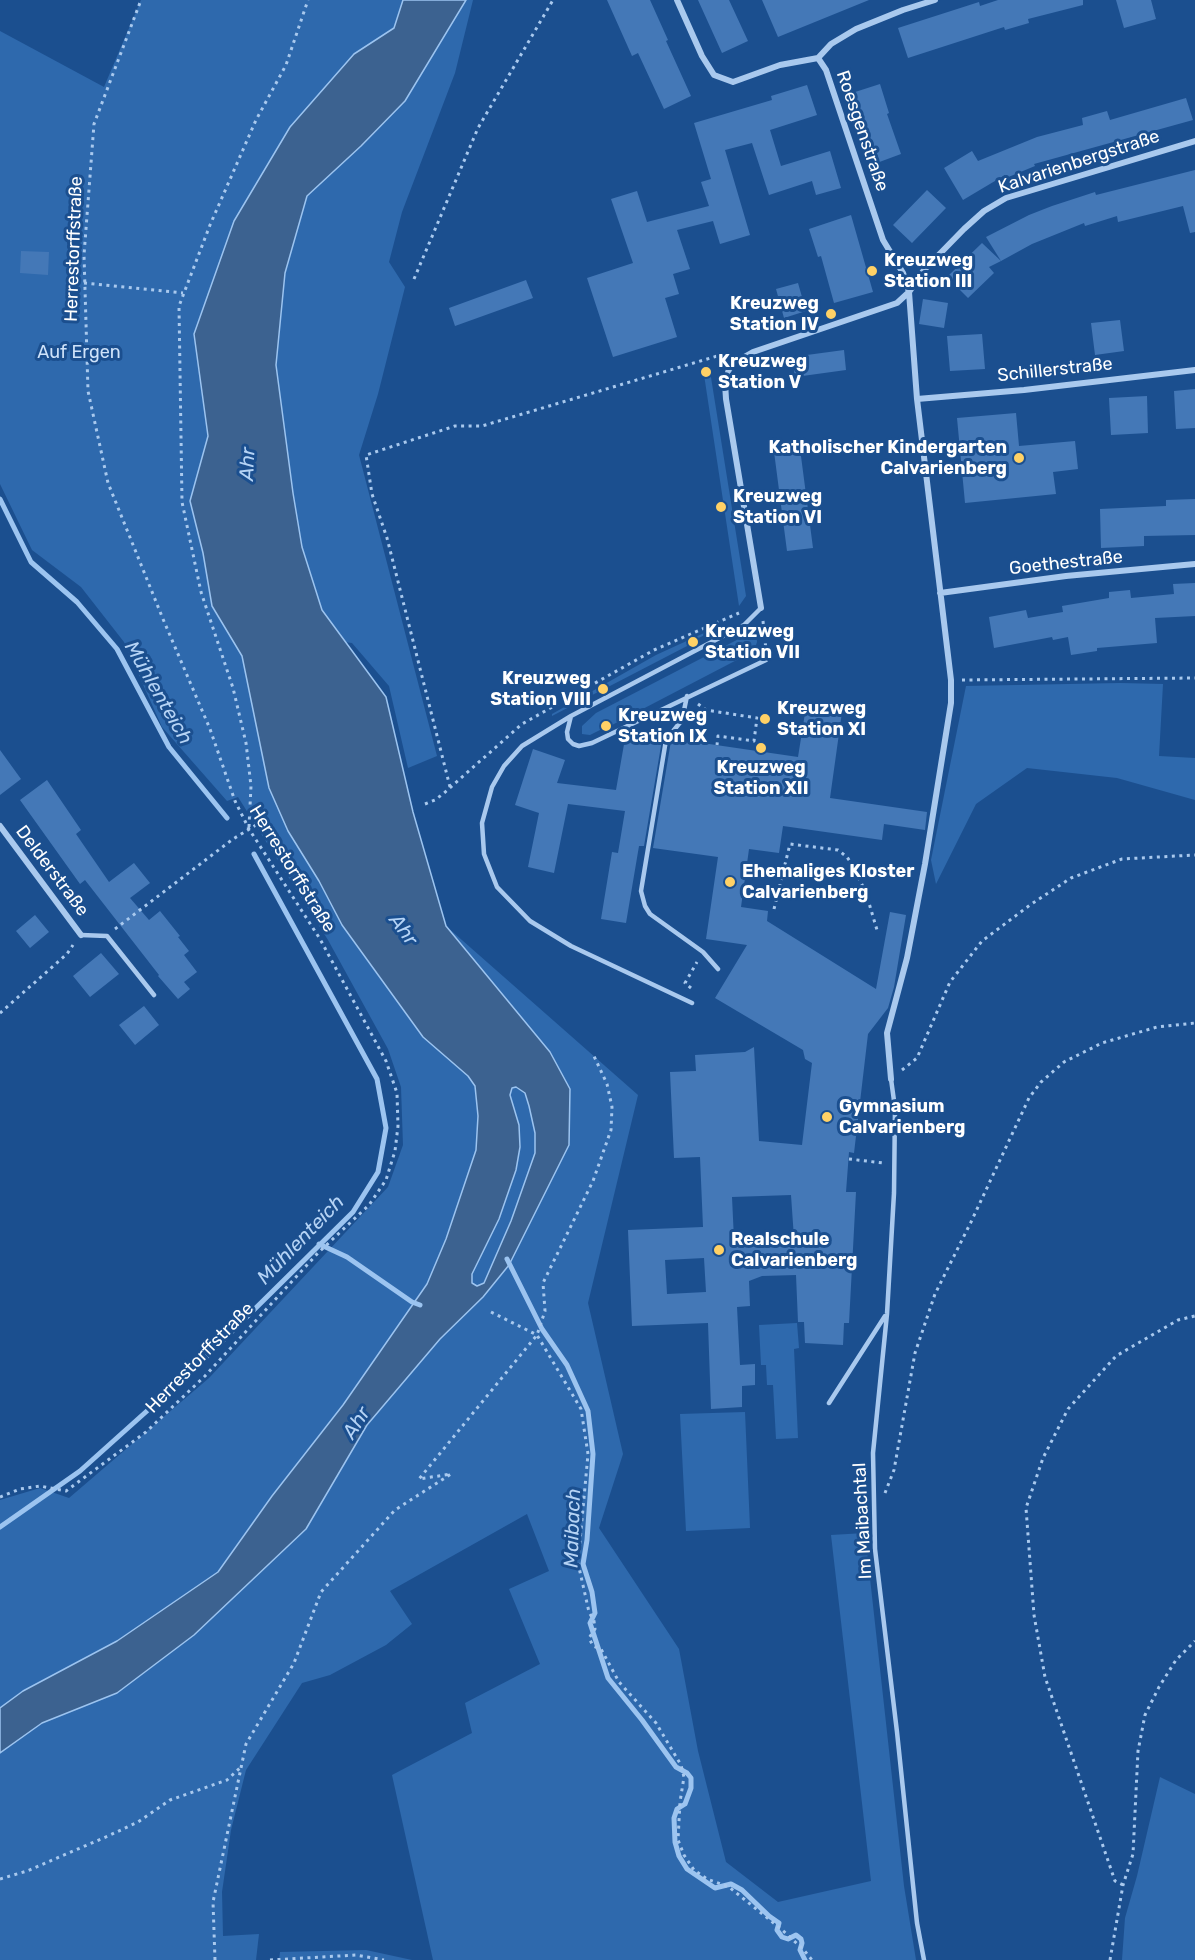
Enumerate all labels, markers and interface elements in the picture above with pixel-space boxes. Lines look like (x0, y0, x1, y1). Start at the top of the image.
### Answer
street label: Roesgenstraße (831, 68, 893, 194)
street label: Kalvarienbergstraße (996, 126, 1162, 198)
street label: Herrestorffstraße (61, 176, 87, 322)
place label: Kreuzweg Station III (884, 250, 973, 292)
marker: Kreuzweg Station III (865, 264, 879, 278)
place label: Kreuzweg Station IV (730, 293, 819, 336)
marker: Kreuzweg Station IV (824, 307, 838, 321)
park label: Auf Ergen (37, 342, 121, 364)
place label: Kreuzweg Station V (718, 351, 807, 394)
street label: Schillerstraße (996, 353, 1114, 387)
marker: Kreuzweg Station V (699, 365, 713, 379)
place label: Katholischer Kindergarten Calvarienberg (769, 437, 1007, 480)
water label: Ahr (235, 447, 261, 481)
marker: Katholischer Kindergarten Calvarienberg (1012, 451, 1026, 465)
place label: Kreuzweg Station VI (733, 486, 822, 528)
marker: Kreuzweg Station VI (714, 500, 728, 514)
street label: Goethestraße (1008, 546, 1124, 580)
place label: Kreuzweg Station VII (705, 621, 800, 664)
marker: Kreuzweg Station VII (686, 635, 700, 649)
water label: Mühlenteich (119, 637, 197, 749)
place label: Kreuzweg Station VIII (490, 668, 591, 710)
marker: Kreuzweg Station VIII (596, 682, 610, 696)
place label: Kreuzweg Station XI (777, 698, 866, 740)
place label: Kreuzweg Station IX (618, 705, 707, 748)
marker: Kreuzweg Station XI (758, 712, 772, 726)
marker: Kreuzweg Station IX (599, 719, 613, 733)
marker: Kreuzweg Station XII (754, 741, 768, 755)
place label: Kreuzweg Station XII (714, 757, 808, 800)
street label: Herrestorffstraße (244, 801, 340, 937)
street label: Delderstraße (11, 821, 93, 921)
place label: Ehemaliges Kloster Calvarienberg (742, 861, 914, 904)
marker: Ehemaliges Kloster Calvarienberg (723, 875, 737, 889)
water label: Ahr (384, 909, 422, 951)
place label: Gymnasium Calvarienberg (839, 1096, 965, 1138)
marker: Gymnasium Calvarienberg (820, 1110, 834, 1124)
water label: Mühlenteich (252, 1190, 350, 1290)
place label: Realschule Calvarienberg (731, 1229, 857, 1272)
marker: Realschule Calvarienberg (712, 1243, 726, 1257)
street label: Herrestorffstraße (142, 1298, 258, 1418)
water label: Ahr (338, 1403, 376, 1443)
street label: Im Maibachtal (849, 1462, 877, 1580)
water label: Maibach (560, 1488, 586, 1568)

